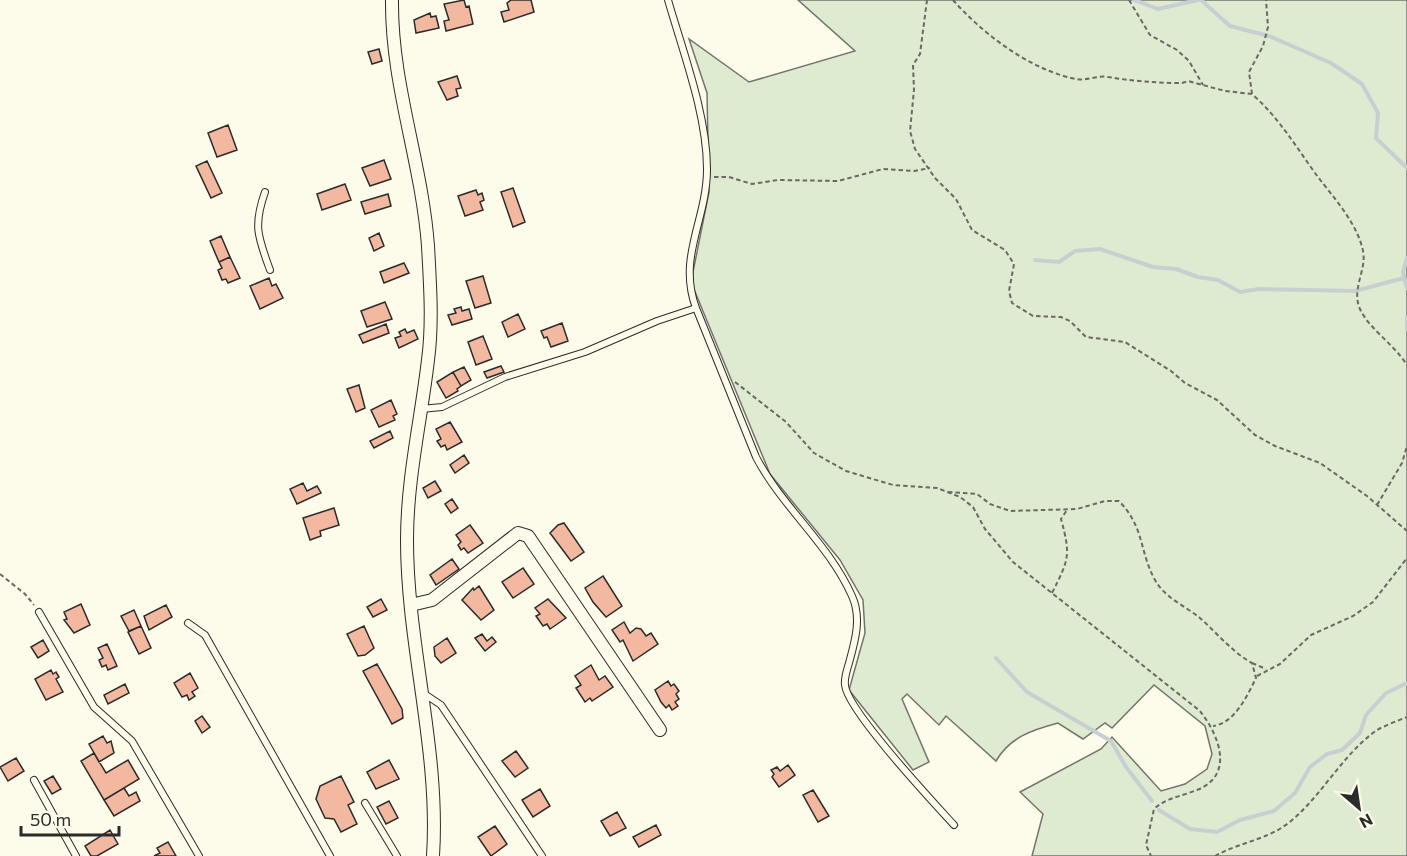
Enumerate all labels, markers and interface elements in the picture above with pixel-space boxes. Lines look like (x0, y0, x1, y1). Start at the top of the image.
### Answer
north arrow (1329, 778, 1389, 838)
scale bar (21, 799, 118, 837)
text: 50 m (30, 808, 71, 830)
text: N (1357, 810, 1376, 833)

